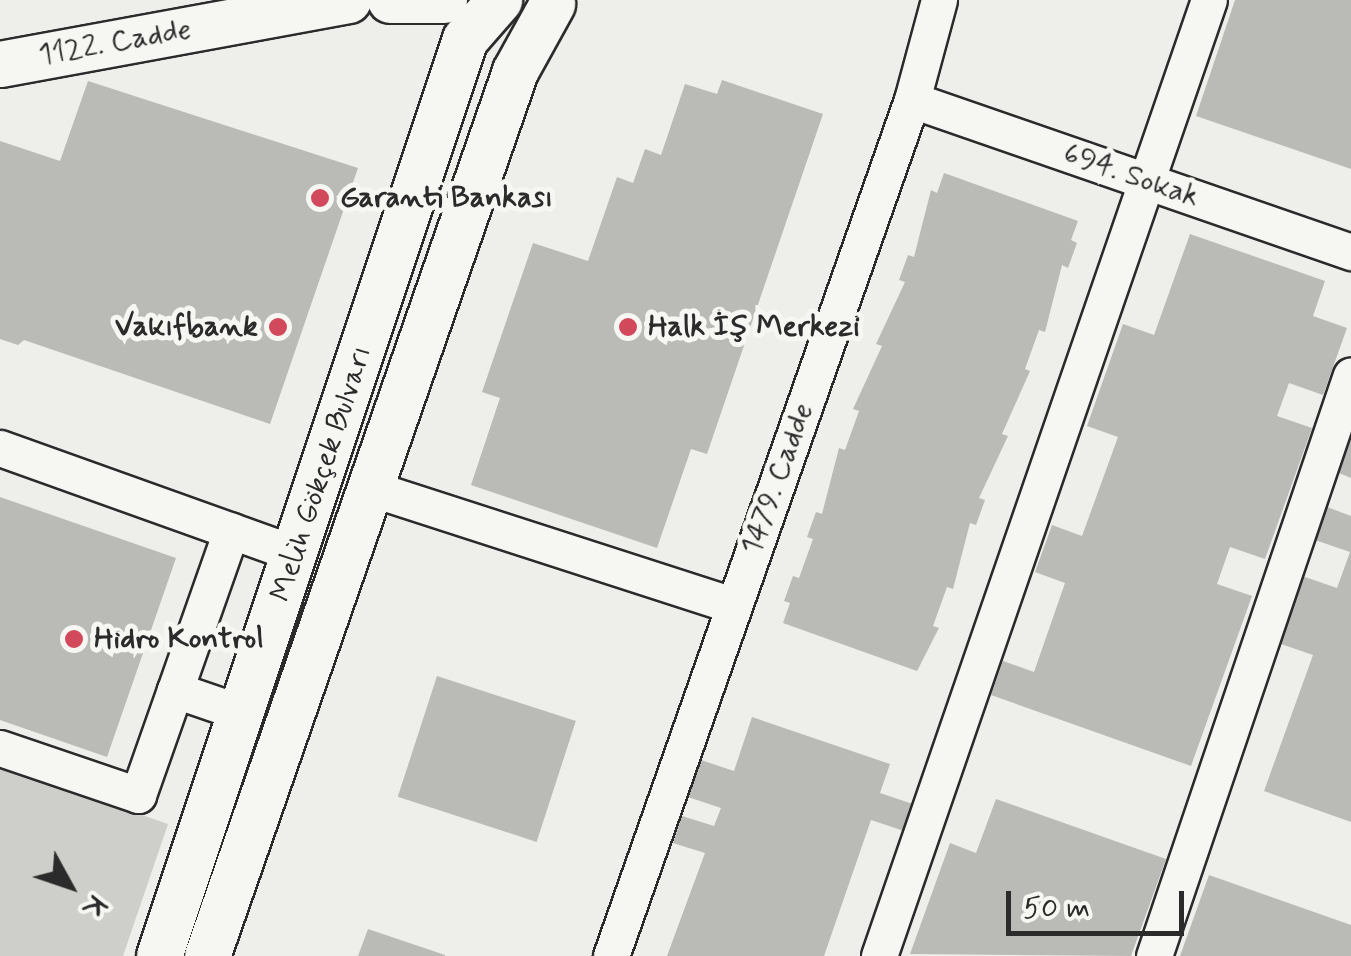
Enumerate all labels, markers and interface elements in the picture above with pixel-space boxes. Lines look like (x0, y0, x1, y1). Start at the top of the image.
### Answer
street label: 1122. Cadde (36, 12, 194, 74)
street label: 694. Sokak (1058, 136, 1204, 216)
place label: Garanti Bankası (340, 180, 553, 216)
marker: Garanti Bankası (309, 187, 331, 209)
place label: Vakıfbank (115, 309, 258, 345)
place label: Halk İş Merkezi (648, 309, 860, 345)
marker: Vakıfbank (267, 316, 289, 338)
marker: Halk İş Merkezi (617, 316, 639, 338)
street label: Melih Gökçek Bulvarı (264, 341, 380, 607)
street label: 1479. Cadde (734, 398, 822, 560)
place label: Hidro Kontrol (94, 621, 264, 657)
marker: Hidro Kontrol (63, 628, 85, 650)
north arrow (20, 836, 120, 936)
scale bar (1011, 871, 1188, 933)
text: K (73, 886, 114, 925)
text: 50 m (1023, 889, 1090, 928)

